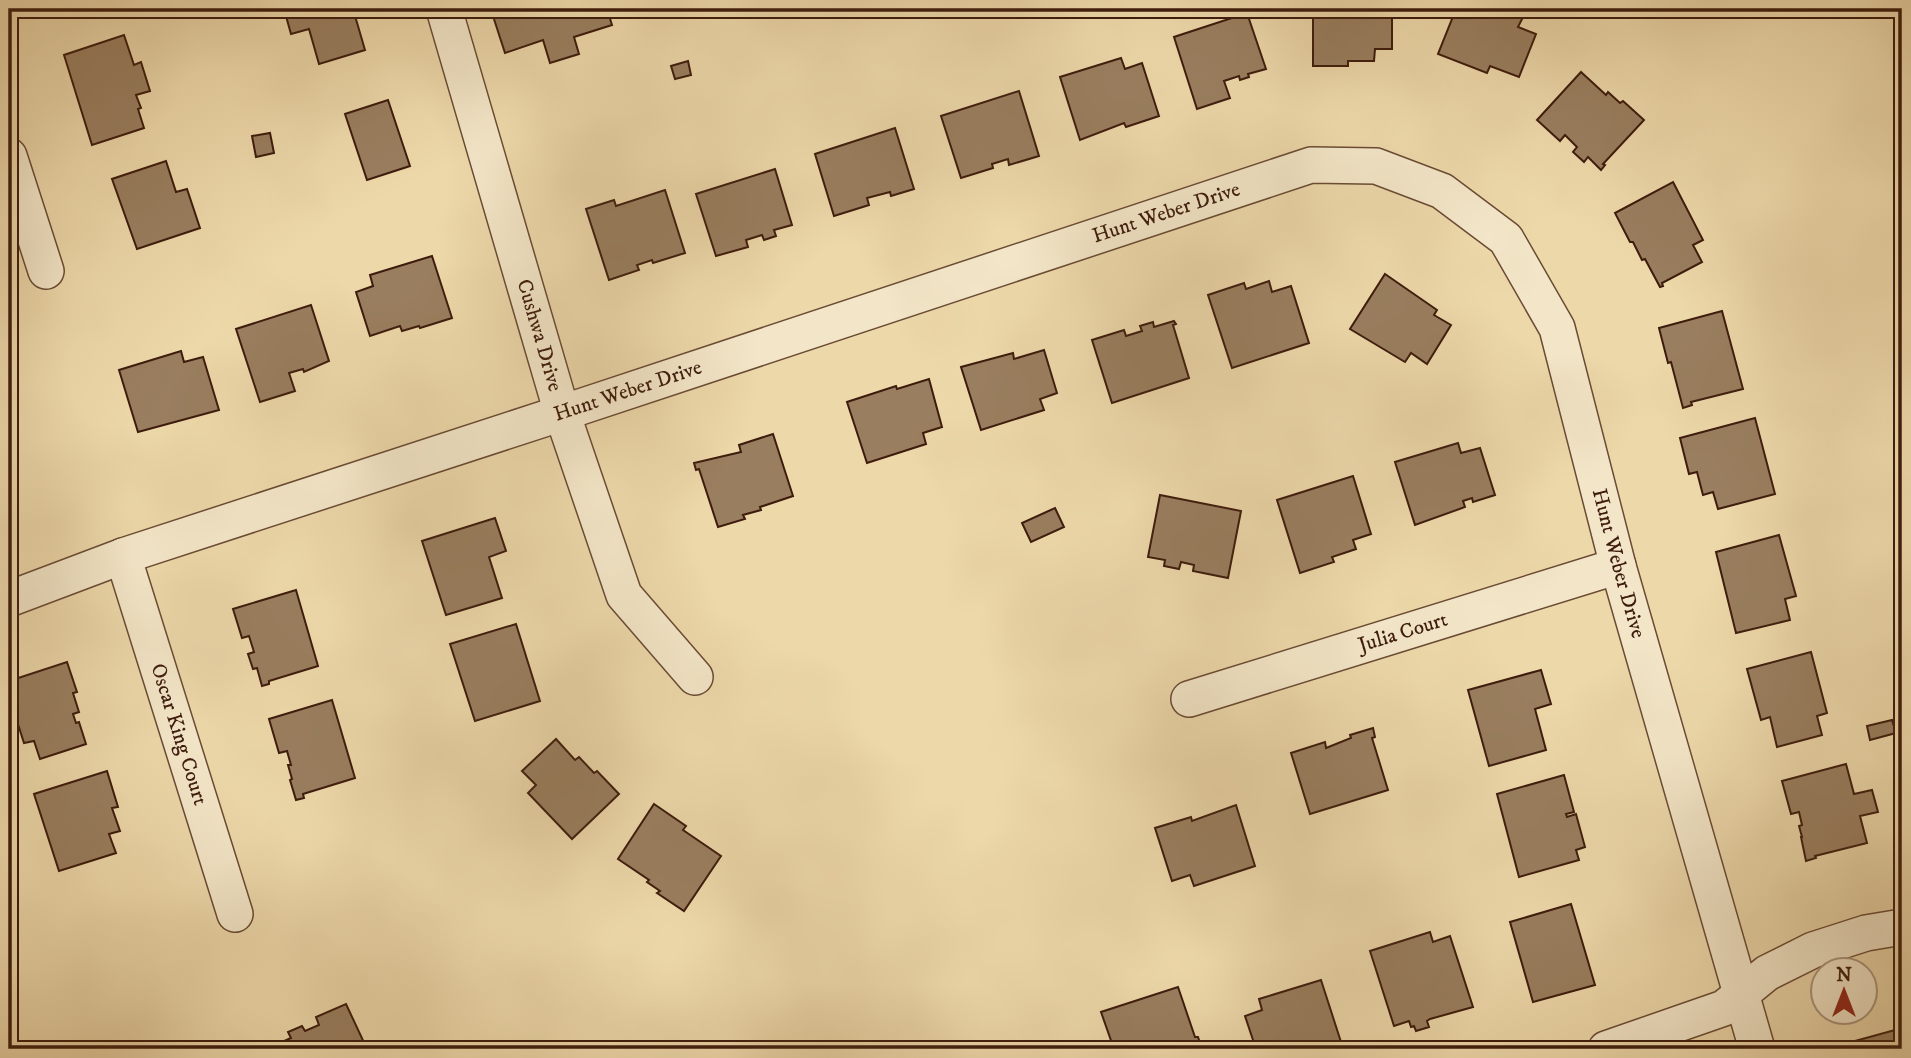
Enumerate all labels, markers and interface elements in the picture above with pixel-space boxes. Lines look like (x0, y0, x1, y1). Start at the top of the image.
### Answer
street label: Hunt Weber Drive (1089, 176, 1244, 250)
street label: Cushwa Drive (511, 276, 568, 395)
street label: Hunt Weber Drive (551, 355, 705, 428)
street label: Hunt Weber Drive (1586, 486, 1651, 642)
street label: Julia Court (1353, 607, 1451, 659)
street label: Oscar King Court (144, 660, 213, 809)
north arrow (1810, 956, 1880, 1026)
text: N (1836, 964, 1852, 987)

